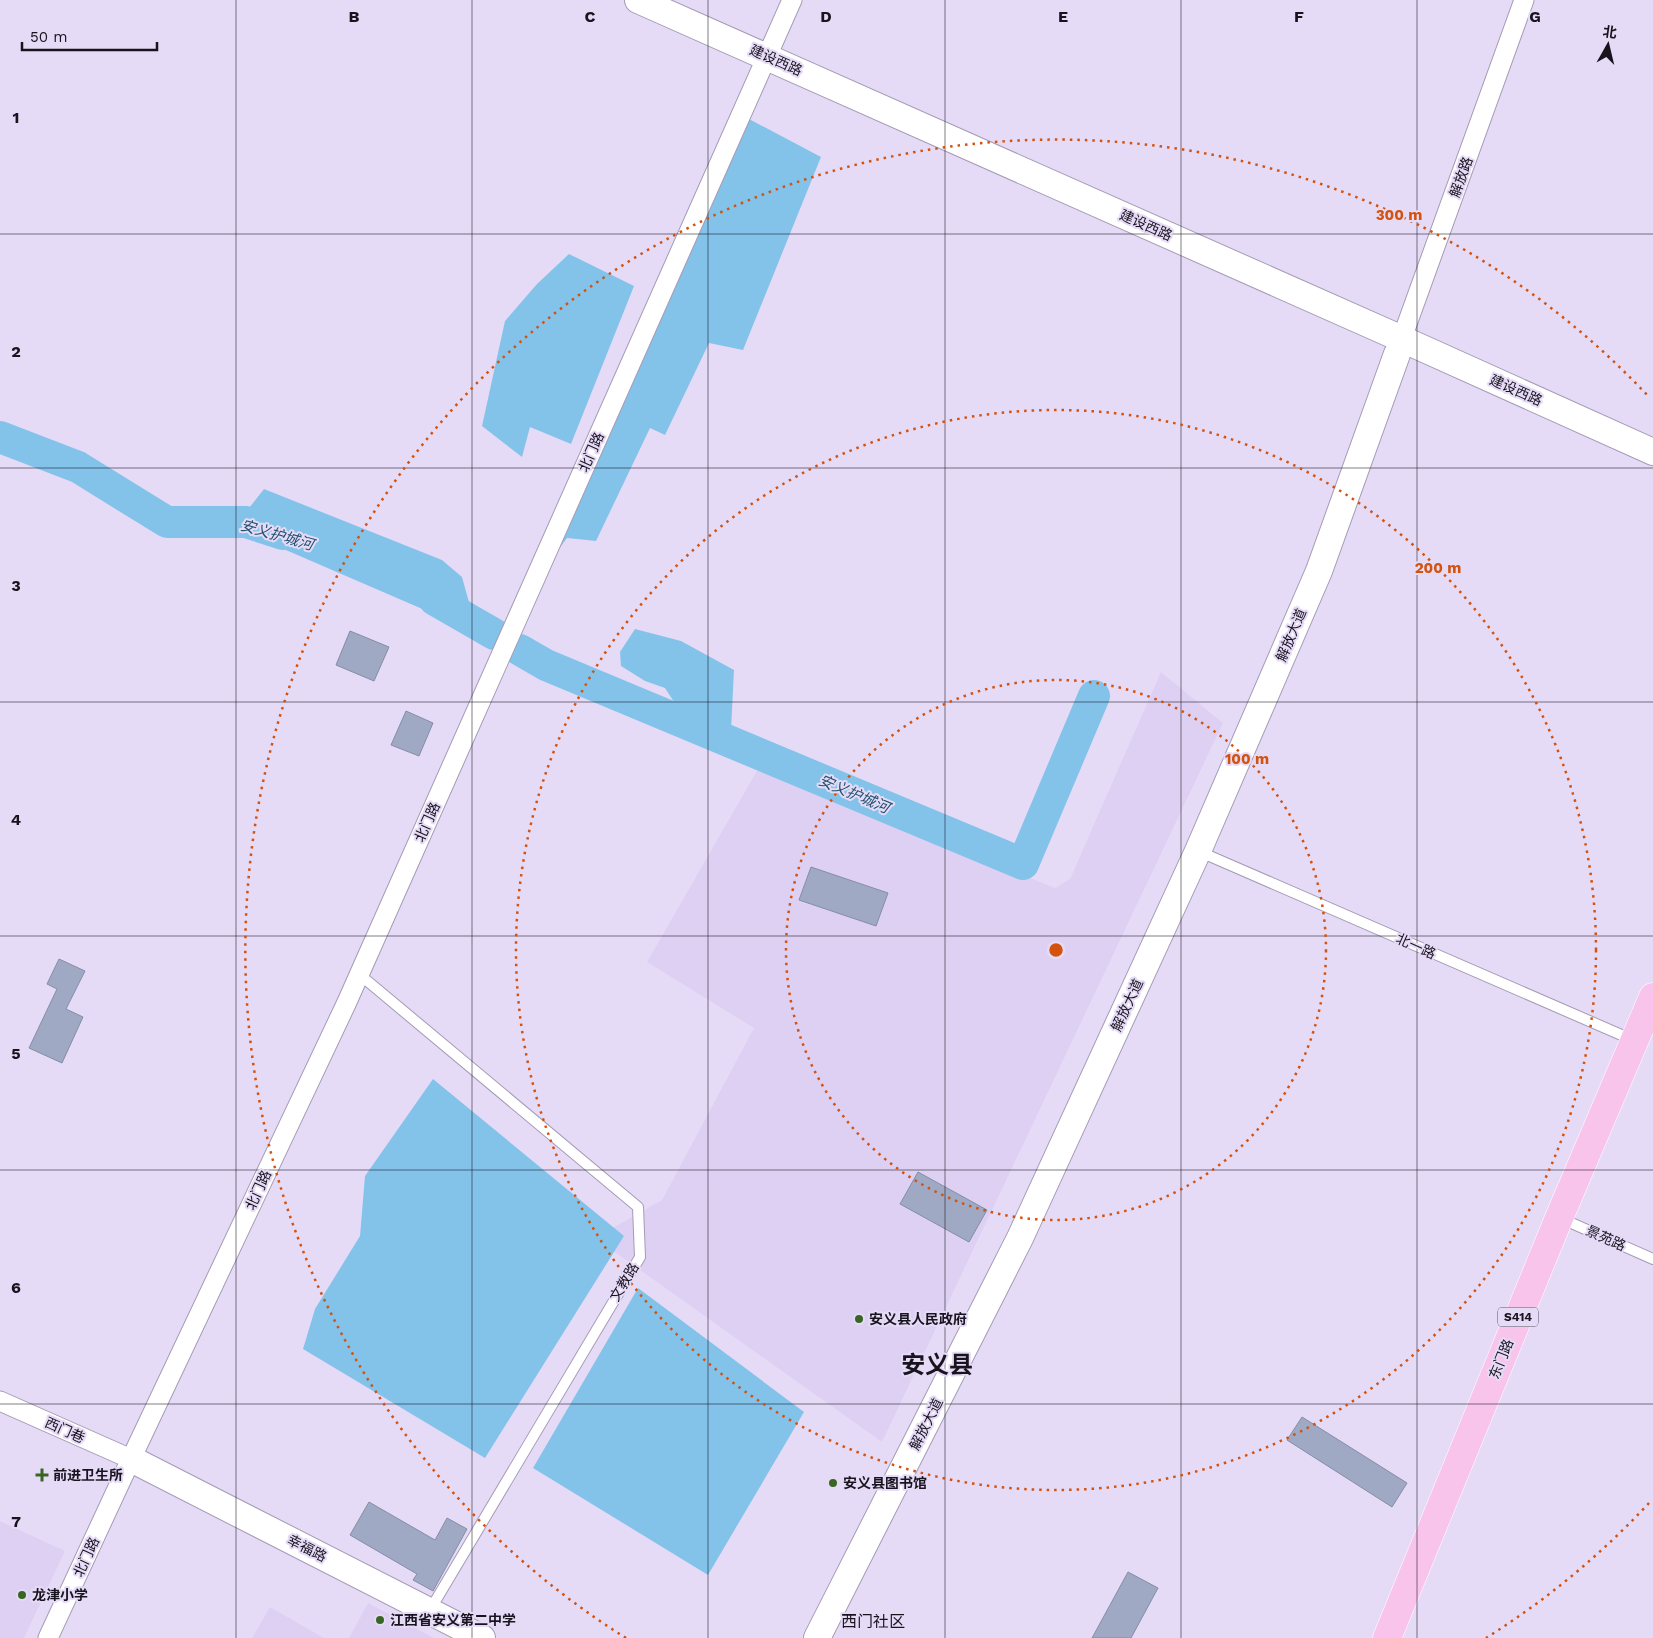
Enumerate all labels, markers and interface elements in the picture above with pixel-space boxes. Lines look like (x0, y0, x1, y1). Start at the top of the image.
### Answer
text: B (349, 7, 360, 26)
text: C (585, 7, 596, 26)
text: D (820, 7, 832, 26)
text: E (1058, 7, 1068, 26)
text: F (1294, 7, 1304, 26)
text: G (1529, 7, 1541, 26)
scale bar (22, 20, 158, 52)
north arrow (1583, 20, 1633, 70)
text: 北 (1602, 23, 1618, 41)
text: 50 m (30, 28, 67, 46)
street label: 建设西路 (747, 41, 805, 79)
text: 1 (13, 108, 19, 127)
street label: 解放路 (1446, 155, 1476, 199)
street label: 建设西路 (1117, 206, 1175, 244)
text: 300 m (1376, 206, 1422, 224)
text: 2 (11, 342, 21, 361)
street label: 建设西路 (1487, 371, 1545, 409)
street label: 北门路 (575, 430, 607, 474)
water label: 安义护城河 (238, 516, 318, 555)
text: 200 m (1415, 559, 1461, 577)
text: 3 (11, 576, 21, 595)
street label: 解放大道 (1273, 606, 1309, 664)
text: 100 m (1225, 750, 1269, 768)
water label: 安义护城河 (816, 771, 895, 818)
street label: 北门路 (411, 800, 443, 844)
text: 4 (11, 810, 21, 829)
street label: 北一路 (1394, 930, 1438, 962)
centre of rings (1047, 941, 1065, 959)
street label: 解放大道 (1108, 976, 1146, 1034)
text: 5 (11, 1044, 21, 1063)
street label: 北门路 (242, 1168, 274, 1212)
street label: 景苑路 (1584, 1222, 1628, 1254)
street label: 文教路 (606, 1260, 642, 1304)
text: 6 (11, 1278, 21, 1297)
road number: S414 (1498, 1308, 1538, 1326)
place label: 安义县人民政府 (869, 1311, 967, 1327)
marker: 安义县人民政府 (853, 1313, 865, 1325)
street label: 东门路 (1486, 1337, 1516, 1381)
district label: 安义县 (901, 1351, 973, 1379)
street label: 解放大道 (906, 1395, 946, 1453)
street label: 西门巷 (43, 1414, 87, 1446)
place label: 前进卫生所 (53, 1467, 123, 1483)
marker: 前进卫生所 (35, 1468, 49, 1482)
place label: 安义县图书馆 (843, 1475, 927, 1491)
marker: 安义县图书馆 (827, 1477, 839, 1489)
text: 7 (11, 1512, 21, 1531)
street label: 幸福路 (285, 1531, 329, 1565)
street label: 北门路 (70, 1535, 102, 1579)
place label: 龙津小学 (32, 1587, 88, 1603)
marker: 龙津小学 (16, 1589, 28, 1601)
place label: 江西省安义第二中学 (390, 1612, 516, 1628)
district label: 西门社区 (841, 1612, 905, 1631)
marker: 江西省安义第二中学 (374, 1614, 386, 1626)

